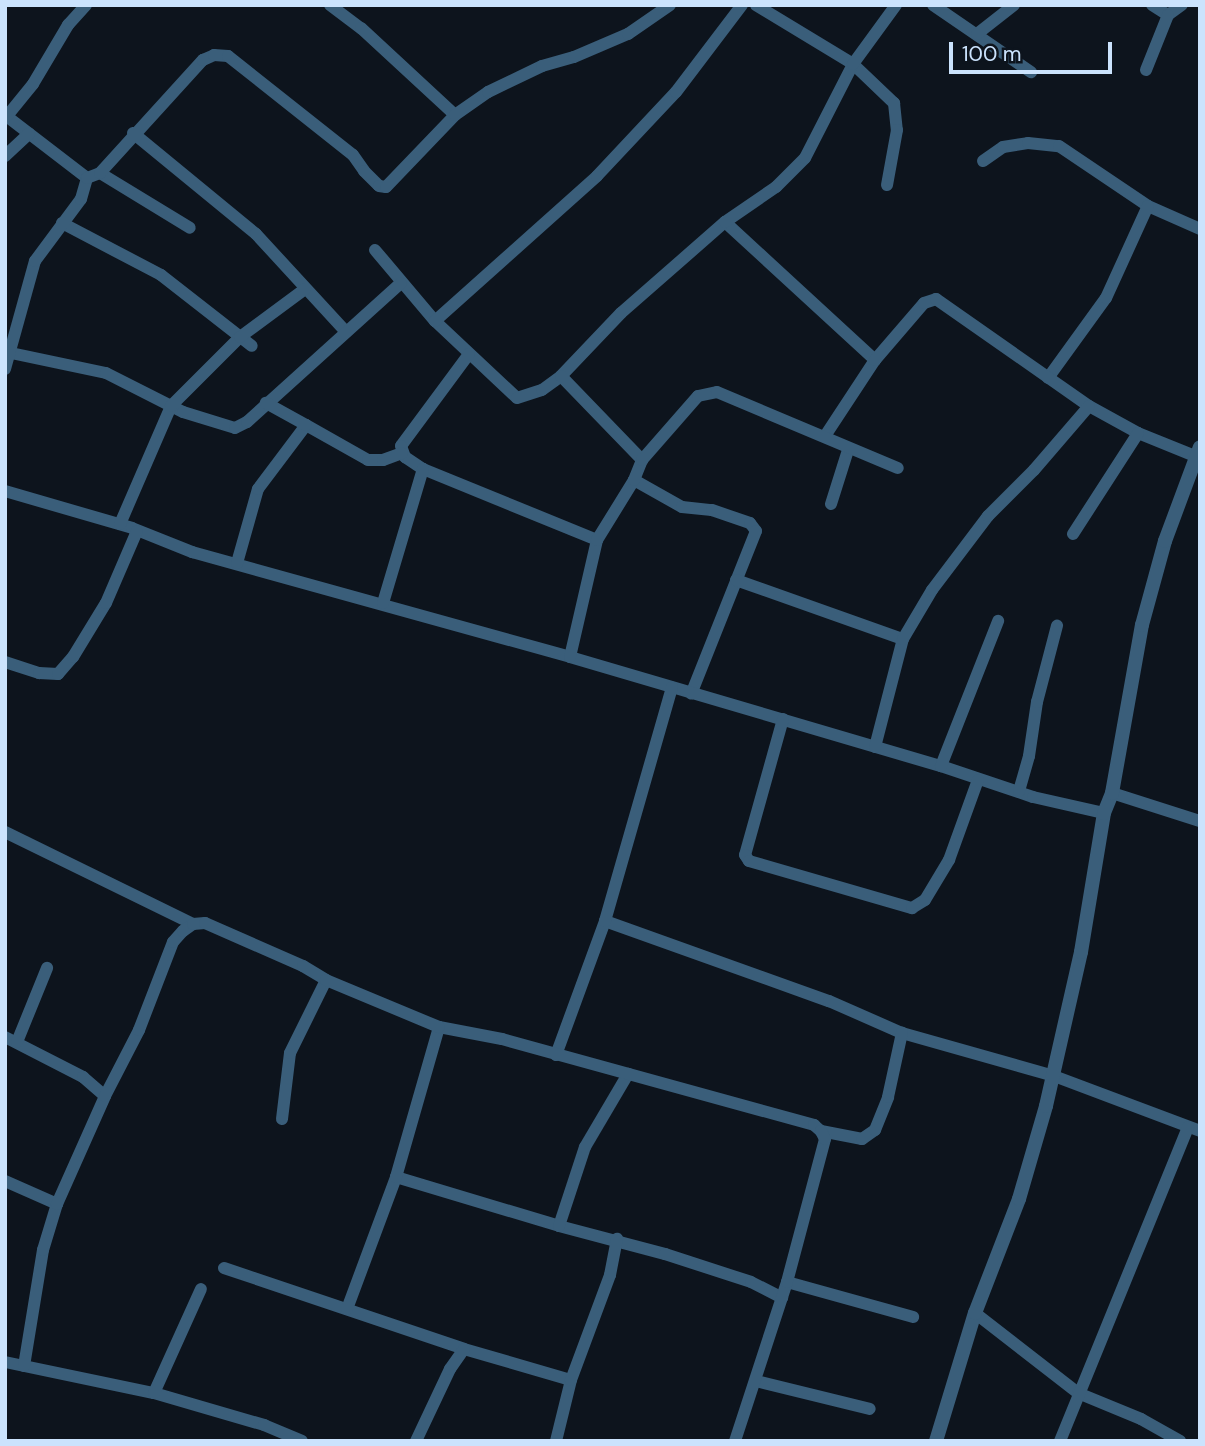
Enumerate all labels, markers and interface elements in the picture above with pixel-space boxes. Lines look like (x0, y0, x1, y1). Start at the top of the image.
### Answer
scale bar (953, 28, 1116, 72)
text: 100 m (962, 40, 1022, 68)

